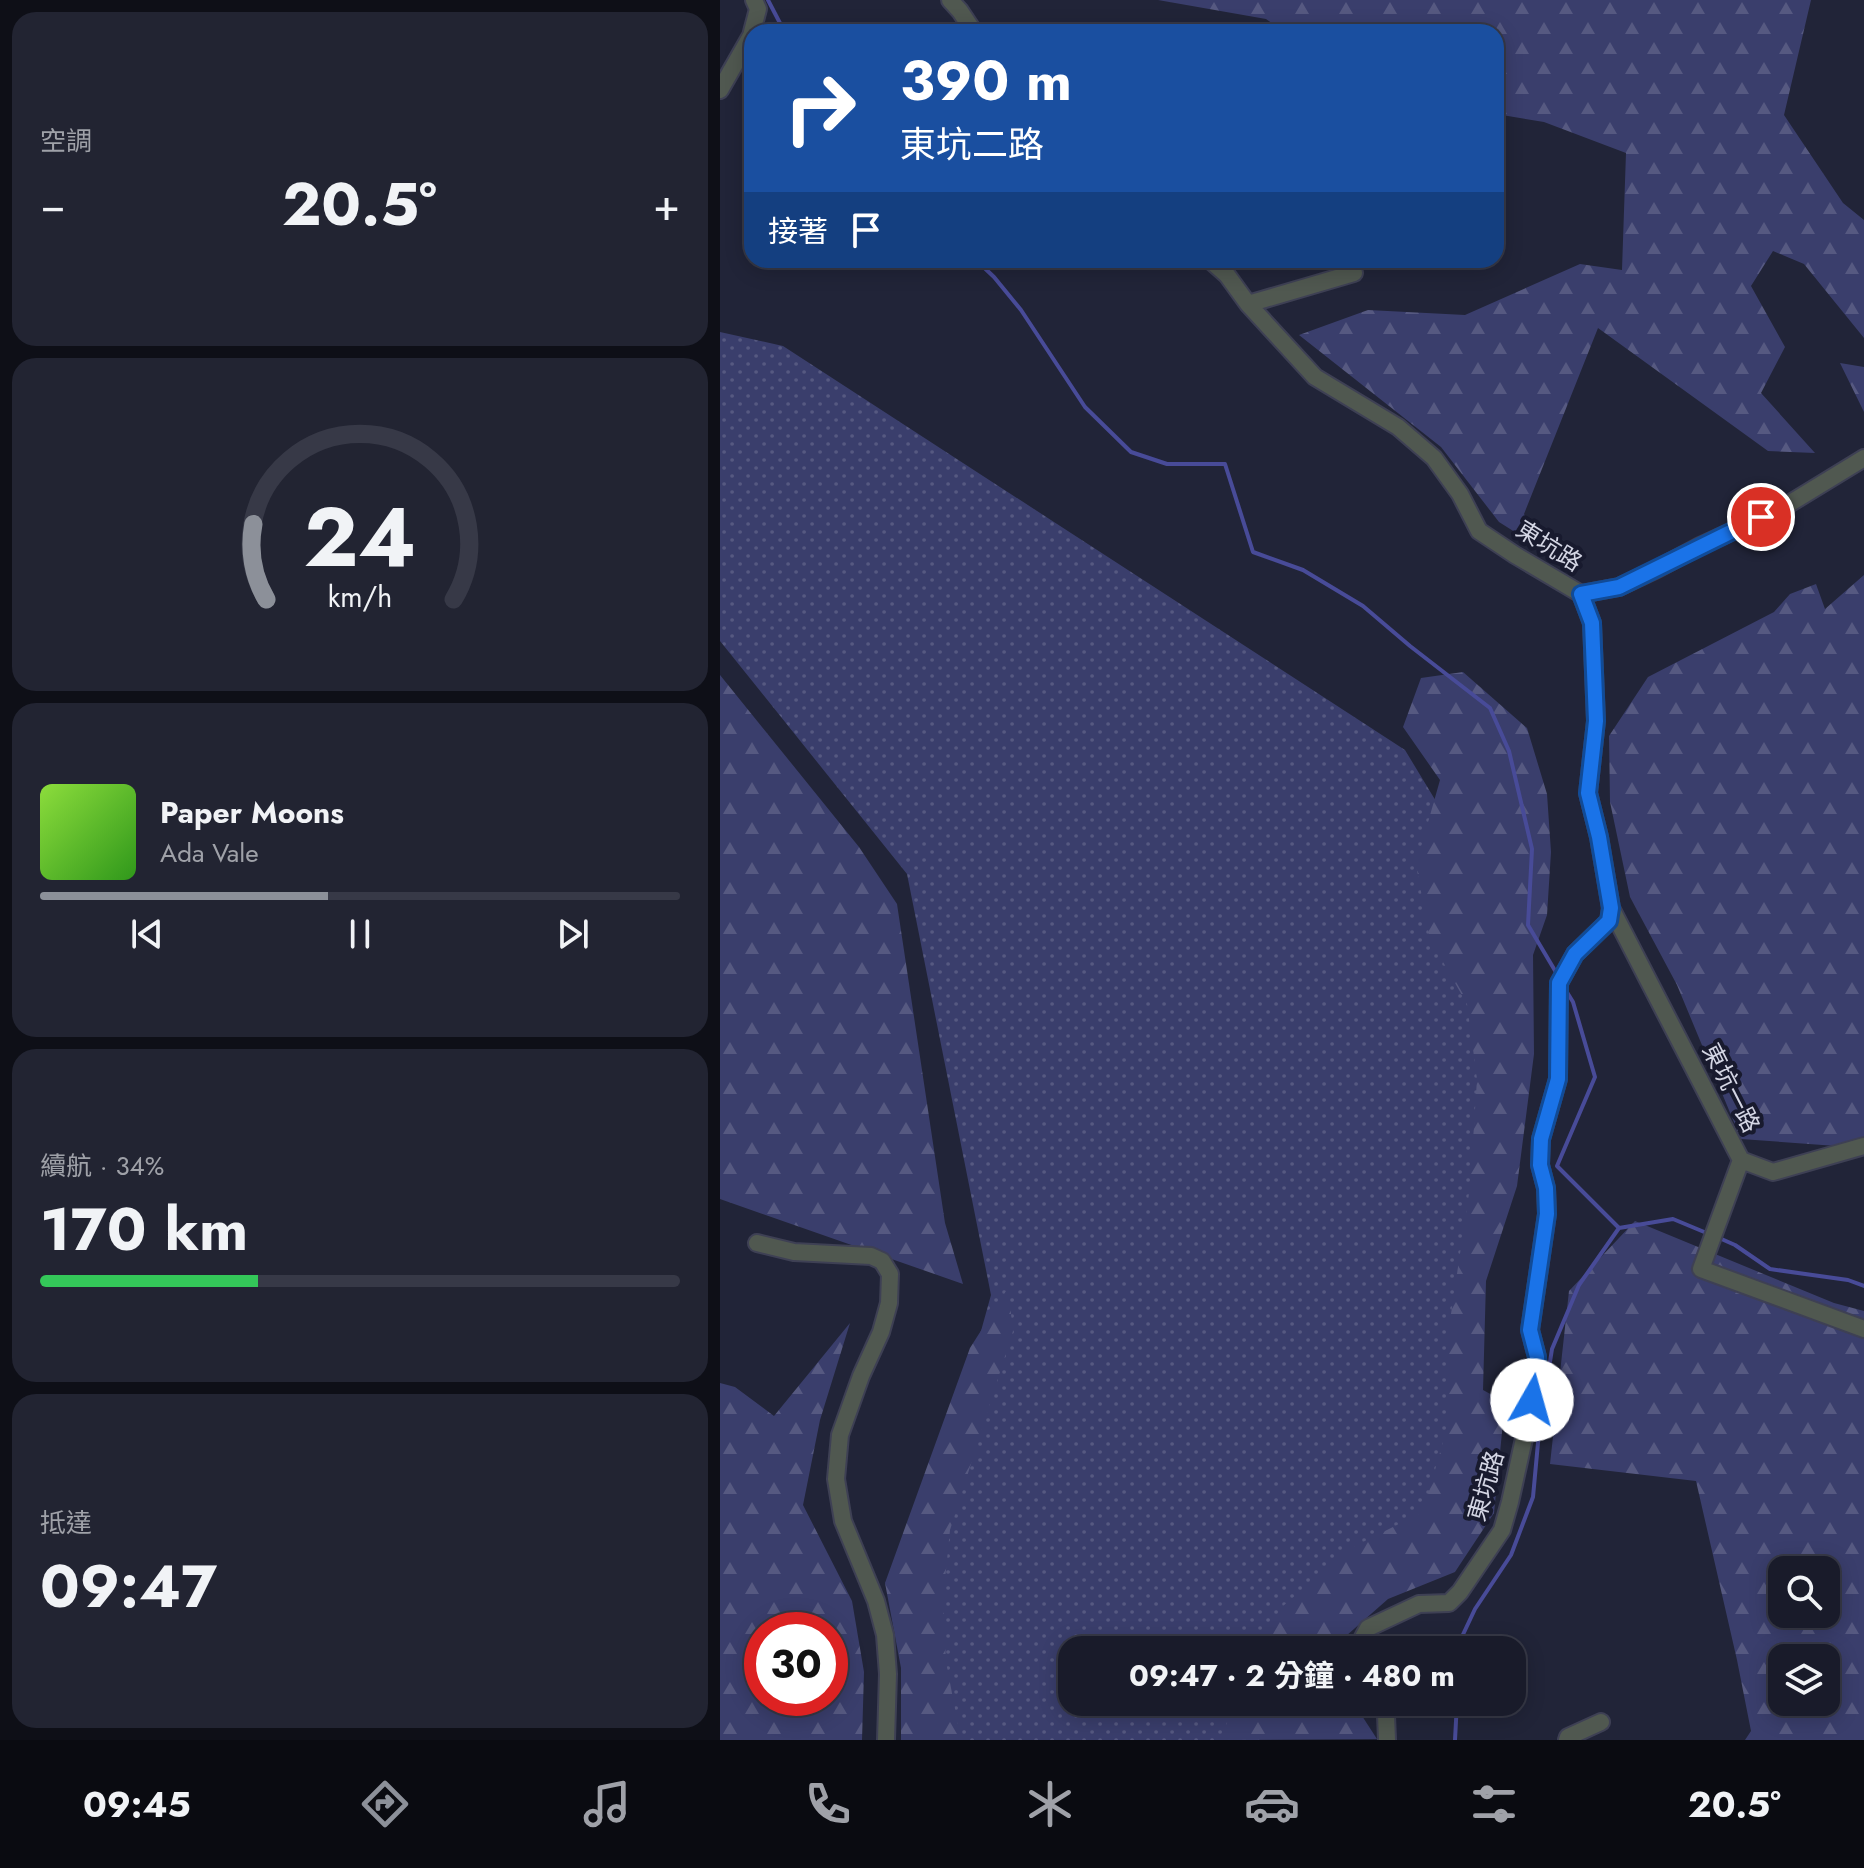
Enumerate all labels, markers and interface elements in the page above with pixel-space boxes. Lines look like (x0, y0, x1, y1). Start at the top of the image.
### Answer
text: 390 m (900, 40, 1072, 121)
icon: right (768, 56, 872, 160)
text: 東坑二路 (900, 118, 1044, 170)
text: 空調 (40, 122, 92, 160)
text: 20.5° (282, 161, 437, 248)
text: − (40, 173, 66, 237)
text: + (653, 173, 680, 237)
icon: arrive (844, 208, 888, 252)
text: 接著 (768, 210, 828, 253)
text: 24 (304, 477, 416, 597)
pin (1727, 483, 1795, 551)
icon: arrive (1739, 495, 1783, 539)
street label: 東坑路 (1509, 512, 1589, 579)
text: km/h (328, 577, 392, 619)
text: Paper Moons (160, 791, 344, 834)
text: Ada Vale (160, 834, 259, 872)
icon: previous (125, 912, 169, 956)
icon: pause (338, 912, 382, 956)
icon: next (551, 912, 595, 956)
street label: 東坑一路 (1694, 1037, 1769, 1138)
text: 續航 · 34% (40, 1147, 164, 1185)
text: 170 km (40, 1186, 248, 1273)
position arrow (1490, 1358, 1574, 1442)
street label: 東坑路 (1459, 1446, 1512, 1525)
text: 抵達 (40, 1504, 92, 1542)
text: 09:47 (40, 1543, 217, 1630)
map controls (1768, 1556, 1840, 1716)
button: search (1768, 1556, 1840, 1628)
speed limit sign: 30 (744, 1612, 848, 1716)
button: layers (1768, 1644, 1840, 1716)
text: 09:47 · 2 分鐘 · 480 m (1129, 1654, 1455, 1697)
icon: directions (357, 1776, 413, 1832)
icon: music (579, 1776, 635, 1832)
icon: phone (800, 1776, 856, 1832)
icon: climate (1022, 1776, 1078, 1832)
icon: car (1244, 1776, 1300, 1832)
icon: filters (1466, 1776, 1522, 1832)
text: 09:45 (83, 1778, 191, 1830)
text: 20.5° (1688, 1778, 1781, 1830)

